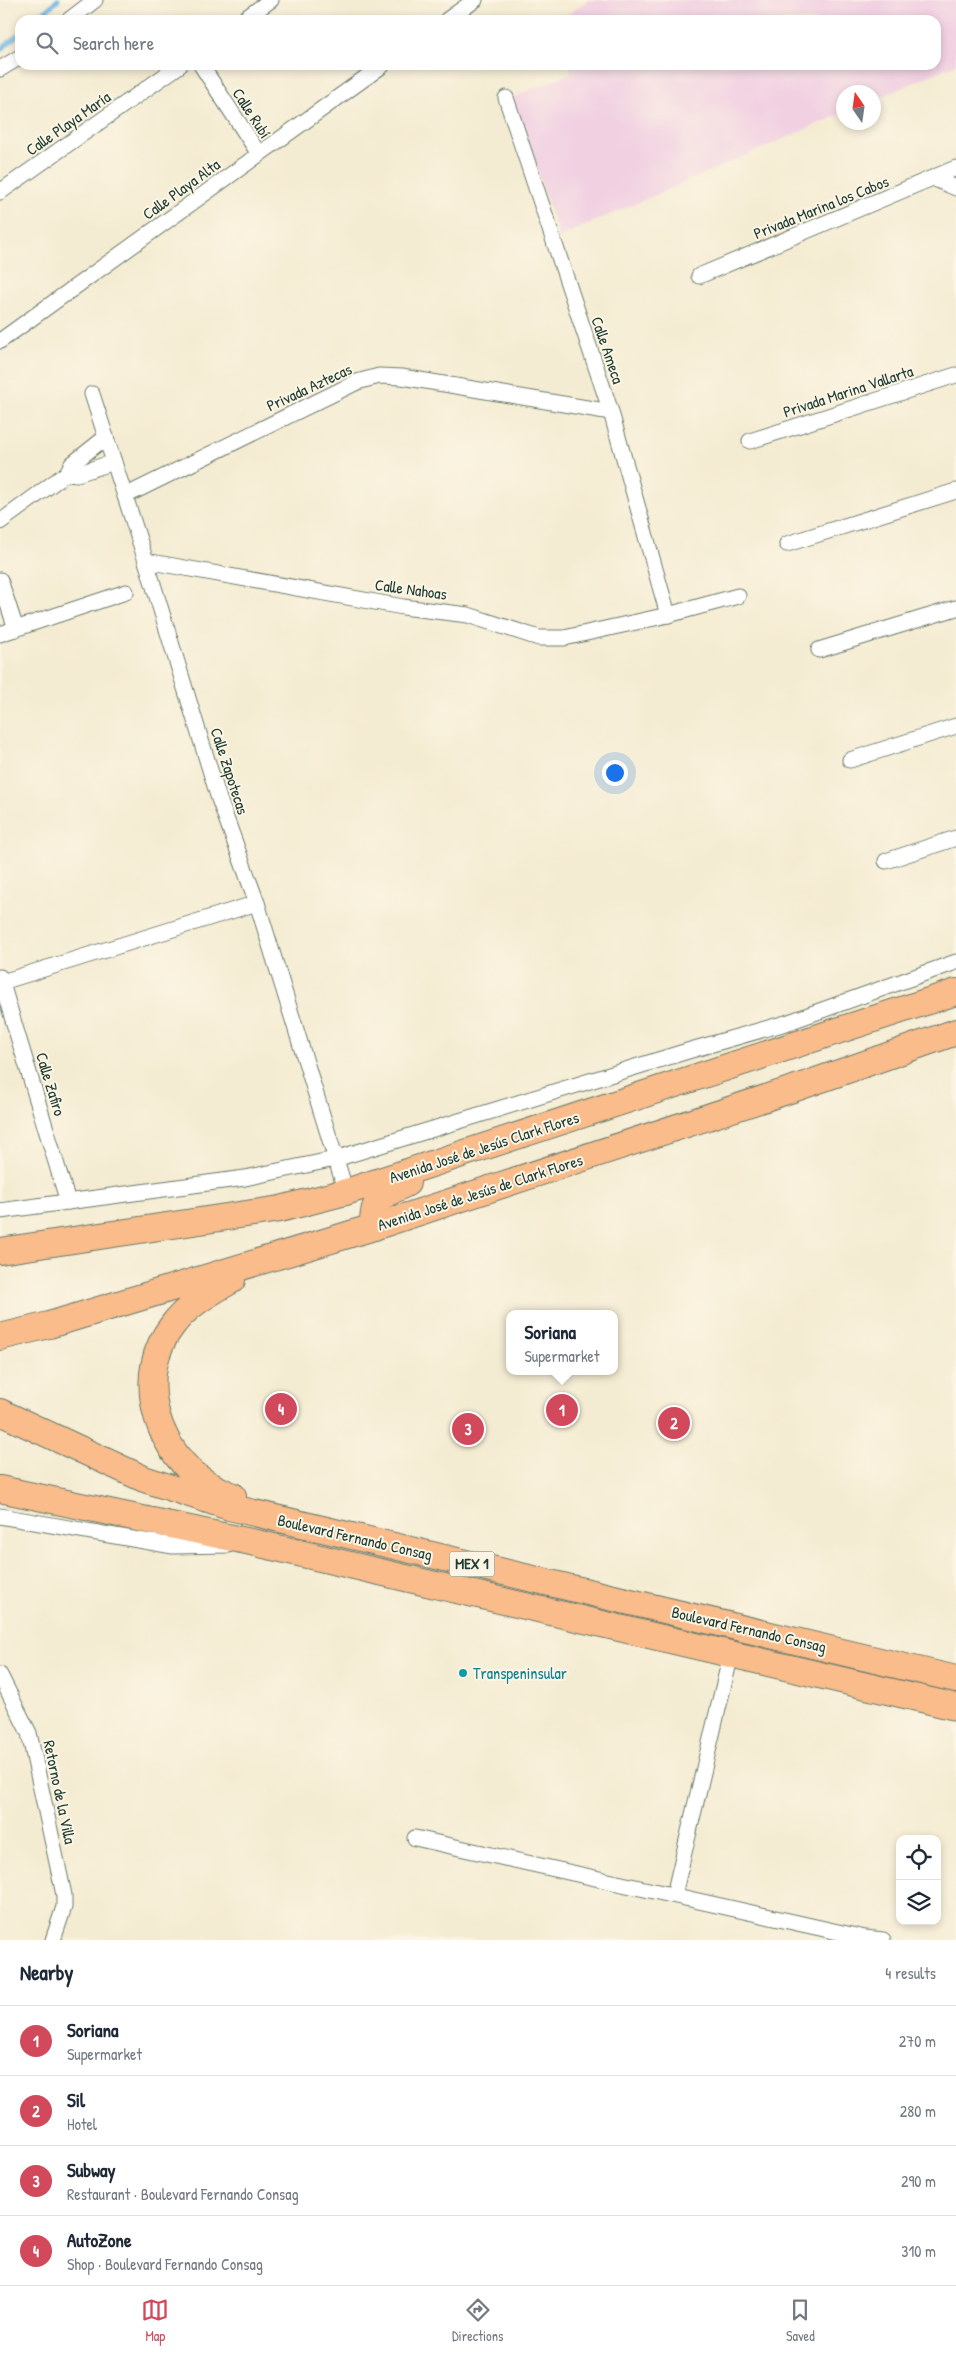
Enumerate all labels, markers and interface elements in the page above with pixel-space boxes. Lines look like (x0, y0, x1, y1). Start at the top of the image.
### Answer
search box (15, 15, 941, 70)
icon: search (33, 29, 61, 57)
text: Search here (73, 30, 154, 56)
street label: Calle Rubí (228, 84, 276, 142)
north arrow (836, 85, 881, 130)
street label: Calle Playa María (21, 86, 115, 160)
street label: Calle Playa Alta (138, 153, 224, 225)
street label: Privada Marina los Cabos (750, 170, 892, 244)
street label: Calle Ameca (586, 314, 630, 386)
street label: Privada Aztecas (263, 358, 355, 416)
street label: Privada Marina Vallarta (780, 360, 916, 422)
street label: Calle Nahoas (374, 573, 448, 605)
street label: Calle Zapotecas (206, 725, 254, 817)
your location (602, 760, 628, 786)
street label: Calle Zafiro (31, 1050, 71, 1119)
street label: Avenida José de Jesús Clark Flores (386, 1106, 582, 1188)
street label: Avenida José de Jesús de Clark Flores (375, 1148, 585, 1236)
popup (506, 1310, 618, 1375)
text: Soriana (525, 1319, 576, 1345)
text: Supermarket (525, 1345, 599, 1367)
pin: 4 (265, 1390, 297, 1428)
pin: 1 (546, 1391, 578, 1429)
pin: 2 (658, 1404, 690, 1442)
pin: 3 (452, 1410, 484, 1448)
street label: Boulevard Fernando Consag (276, 1509, 434, 1565)
road number: MEX 1 (450, 1552, 494, 1576)
street label: Boulevard Fernando Consag (670, 1601, 828, 1657)
place label: Transpeninsular (473, 1662, 567, 1684)
marker: Transpeninsular (457, 1667, 469, 1679)
street label: Retorno de la Villa (38, 1738, 82, 1846)
map controls (896, 1835, 941, 1925)
button: locate (896, 1835, 941, 1880)
button: layers (896, 1880, 941, 1925)
text: Nearby (20, 1958, 73, 1987)
text: 4 results (885, 1962, 936, 1984)
text: Soriana (67, 2017, 118, 2043)
text: 1 (33, 2030, 39, 2052)
text: 270 m (899, 2030, 936, 2052)
text: Supermarket (67, 2043, 142, 2065)
text: Sil (67, 2087, 85, 2113)
text: 2 (32, 2100, 40, 2122)
text: 280 m (900, 2100, 936, 2122)
text: Hotel (67, 2113, 97, 2135)
text: Subway (67, 2157, 115, 2183)
text: 3 (32, 2170, 40, 2192)
text: 290 m (901, 2170, 936, 2192)
text: Restaurant · Boulevard Fernando Consag (67, 2183, 299, 2205)
text: AutoZone (67, 2227, 132, 2253)
text: 4 (33, 2240, 39, 2262)
text: 310 m (901, 2240, 936, 2262)
text: Shop · Boulevard Fernando Consag (67, 2253, 263, 2275)
tab: Map (141, 2296, 169, 2345)
tab: Directions (452, 2296, 503, 2345)
tab: Saved (786, 2296, 815, 2345)

